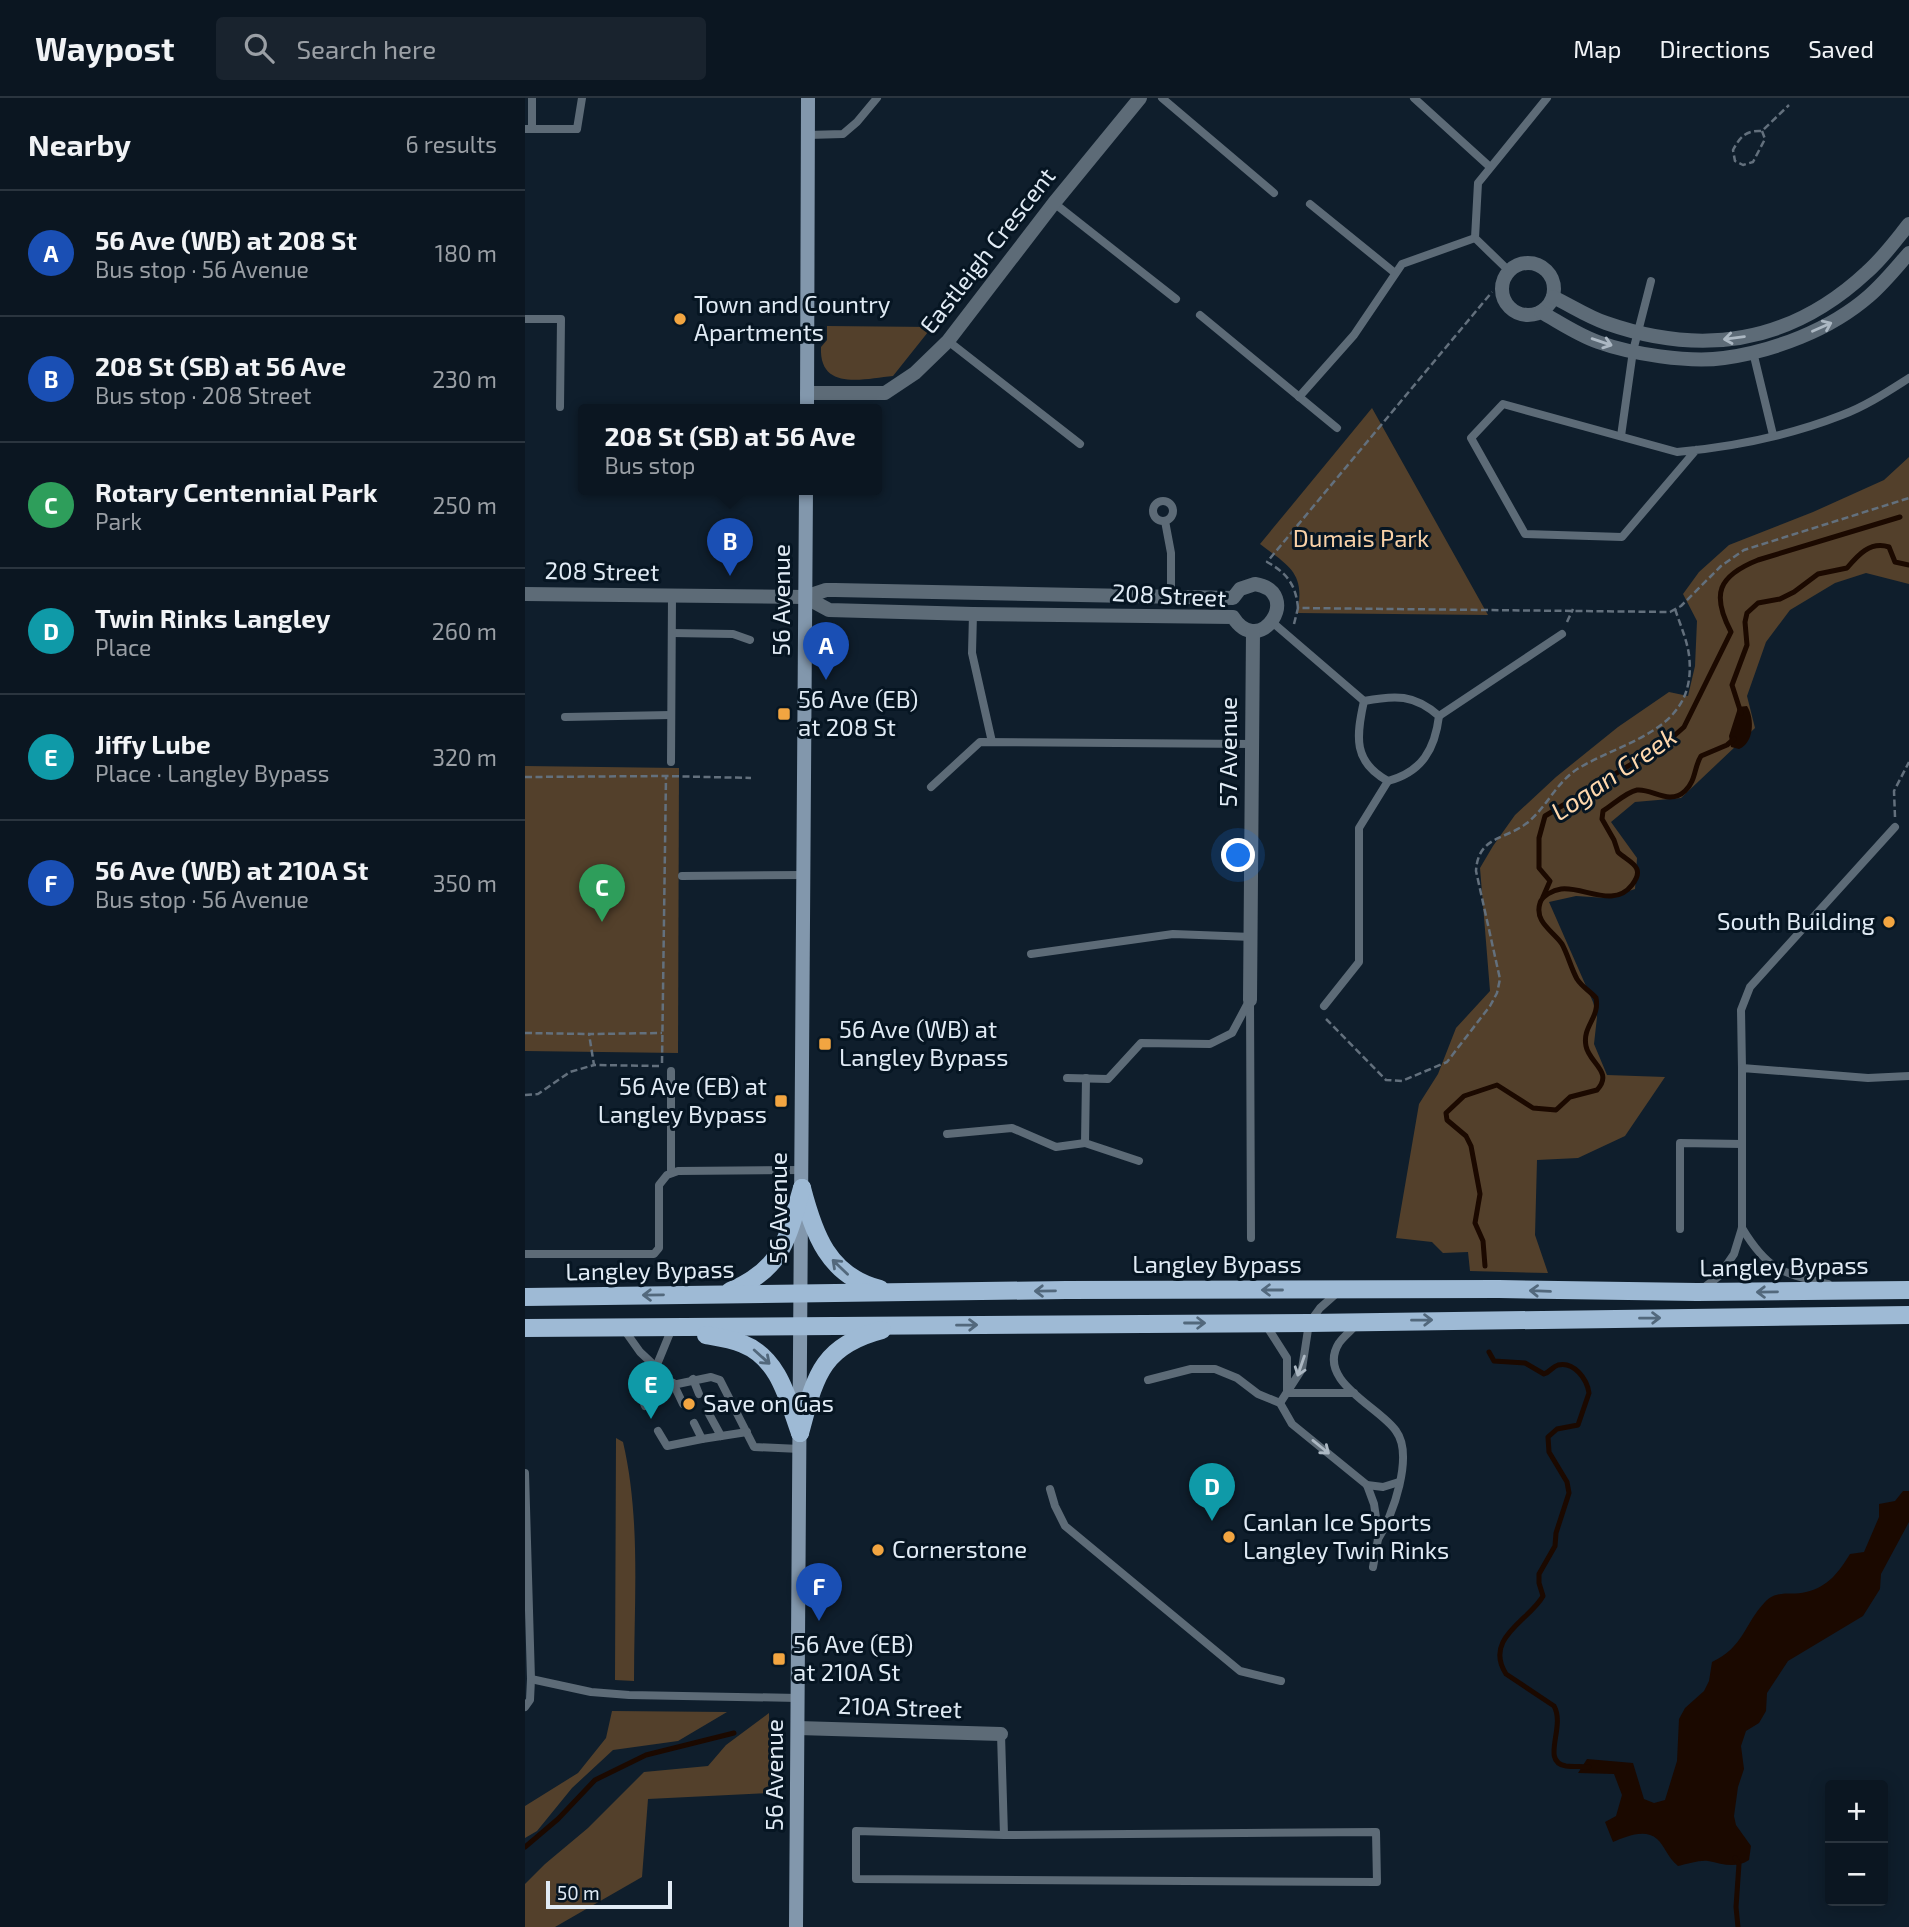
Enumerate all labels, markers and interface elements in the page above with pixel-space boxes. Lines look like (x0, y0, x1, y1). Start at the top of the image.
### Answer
search box (216, 17, 706, 80)
text: Waypost (35, 28, 174, 68)
icon: search (240, 29, 278, 67)
text: Search here (296, 33, 436, 64)
text: Map (1573, 34, 1621, 63)
text: Directions (1659, 34, 1770, 63)
text: Saved (1808, 34, 1874, 63)
text: Nearby (28, 126, 131, 162)
text: 6 results (406, 130, 497, 158)
street label: Eastleigh Crescent (913, 161, 1060, 339)
text: 56 Ave (WB) at 208 St (95, 224, 357, 255)
text: A (43, 239, 59, 267)
text: 180 m (435, 239, 497, 267)
text: Bus stop · 56 Avenue (95, 255, 309, 283)
place label: Town and Country Apartments (694, 289, 891, 346)
marker: Town and Country Apartments (672, 311, 688, 327)
one-way arrow (1811, 320, 1832, 333)
one-way arrow (1723, 332, 1746, 345)
one-way arrow (1591, 336, 1613, 349)
text: 208 St (SB) at 56 Ave (95, 350, 346, 381)
text: B (44, 365, 58, 393)
text: 230 m (432, 365, 497, 393)
text: Bus stop · 208 Street (95, 381, 312, 409)
popup (578, 404, 882, 495)
text: 208 St (SB) at 56 Ave (604, 420, 856, 451)
text: Bus stop (604, 451, 695, 479)
text: Rotary Centennial Park (95, 476, 377, 507)
text: C (44, 491, 58, 519)
text: 250 m (433, 491, 497, 519)
text: Park (95, 507, 142, 535)
pin: B (707, 518, 753, 576)
park label: Dumais Park (1293, 523, 1429, 552)
street label: 56 Avenue (766, 544, 795, 656)
street label: 208 Street (544, 555, 660, 586)
street label: 208 Street (1111, 577, 1227, 612)
text: Twin Rinks Langley (95, 602, 331, 633)
text: D (43, 617, 59, 645)
text: 260 m (432, 617, 497, 645)
pin: A (803, 622, 849, 680)
text: Place (95, 633, 151, 661)
place label: 56 Ave (EB) at 208 St (798, 684, 918, 741)
street label: 57 Avenue (1213, 697, 1242, 807)
marker: 56 Ave (EB) at 208 St (776, 706, 792, 722)
water label: Logan Creek (1545, 719, 1682, 826)
text: Jiffy Lube (95, 728, 211, 759)
text: E (44, 743, 58, 771)
text: 320 m (432, 743, 497, 771)
text: Place · Langley Bypass (95, 759, 329, 787)
your location (1221, 838, 1255, 872)
text: 56 Ave (WB) at 210A St (95, 854, 368, 885)
pin: C (579, 864, 625, 922)
text: F (45, 869, 57, 897)
text: 350 m (433, 869, 497, 897)
text: Bus stop · 56 Avenue (95, 885, 309, 913)
place label: South Building (1717, 906, 1875, 935)
marker: South Building (1881, 914, 1897, 930)
place label: 56 Ave (WB) at Langley Bypass (839, 1014, 1008, 1071)
marker: 56 Ave (WB) at Langley Bypass (817, 1036, 833, 1052)
place label: 56 Ave (EB) at Langley Bypass (598, 1071, 767, 1128)
marker: 56 Ave (EB) at Langley Bypass (773, 1093, 789, 1109)
street label: 56 Avenue (763, 1152, 792, 1264)
street label: Langley Bypass (1132, 1249, 1302, 1278)
street label: Langley Bypass (1699, 1250, 1869, 1281)
street label: Langley Bypass (565, 1254, 735, 1285)
one-way arrow (831, 1258, 848, 1275)
one-way arrow (1261, 1283, 1284, 1296)
one-way arrow (1034, 1284, 1057, 1298)
one-way arrow (1529, 1284, 1552, 1297)
one-way arrow (1756, 1285, 1779, 1299)
one-way arrow (642, 1289, 665, 1302)
one-way arrow (1638, 1311, 1661, 1325)
one-way arrow (1410, 1313, 1433, 1327)
one-way arrow (1183, 1316, 1206, 1330)
one-way arrow (956, 1318, 979, 1332)
one-way arrow (753, 1349, 771, 1365)
one-way arrow (1294, 1354, 1306, 1376)
pin: E (628, 1361, 674, 1419)
place label: Save on Gas (703, 1388, 834, 1417)
marker: Save on Gas (681, 1396, 697, 1412)
one-way arrow (1311, 1439, 1329, 1455)
pin: D (1189, 1463, 1235, 1521)
place label: Canlan Ice Sports Langley Twin Rinks (1243, 1507, 1449, 1564)
marker: Canlan Ice Sports Langley Twin Rinks (1221, 1529, 1237, 1545)
place label: Cornerstone (892, 1534, 1027, 1563)
marker: Cornerstone (870, 1542, 886, 1558)
pin: F (796, 1563, 842, 1621)
place label: 56 Ave (EB) at 210A St (793, 1629, 913, 1686)
marker: 56 Ave (EB) at 210A St (771, 1651, 787, 1667)
street label: 210A Street (838, 1690, 962, 1723)
street label: 56 Avenue (759, 1719, 788, 1831)
map controls (1825, 1780, 1888, 1906)
button: + (1825, 1780, 1888, 1843)
button: − (1825, 1843, 1888, 1906)
scale bar (546, 1878, 672, 1910)
text: 50 m (557, 1881, 600, 1904)

